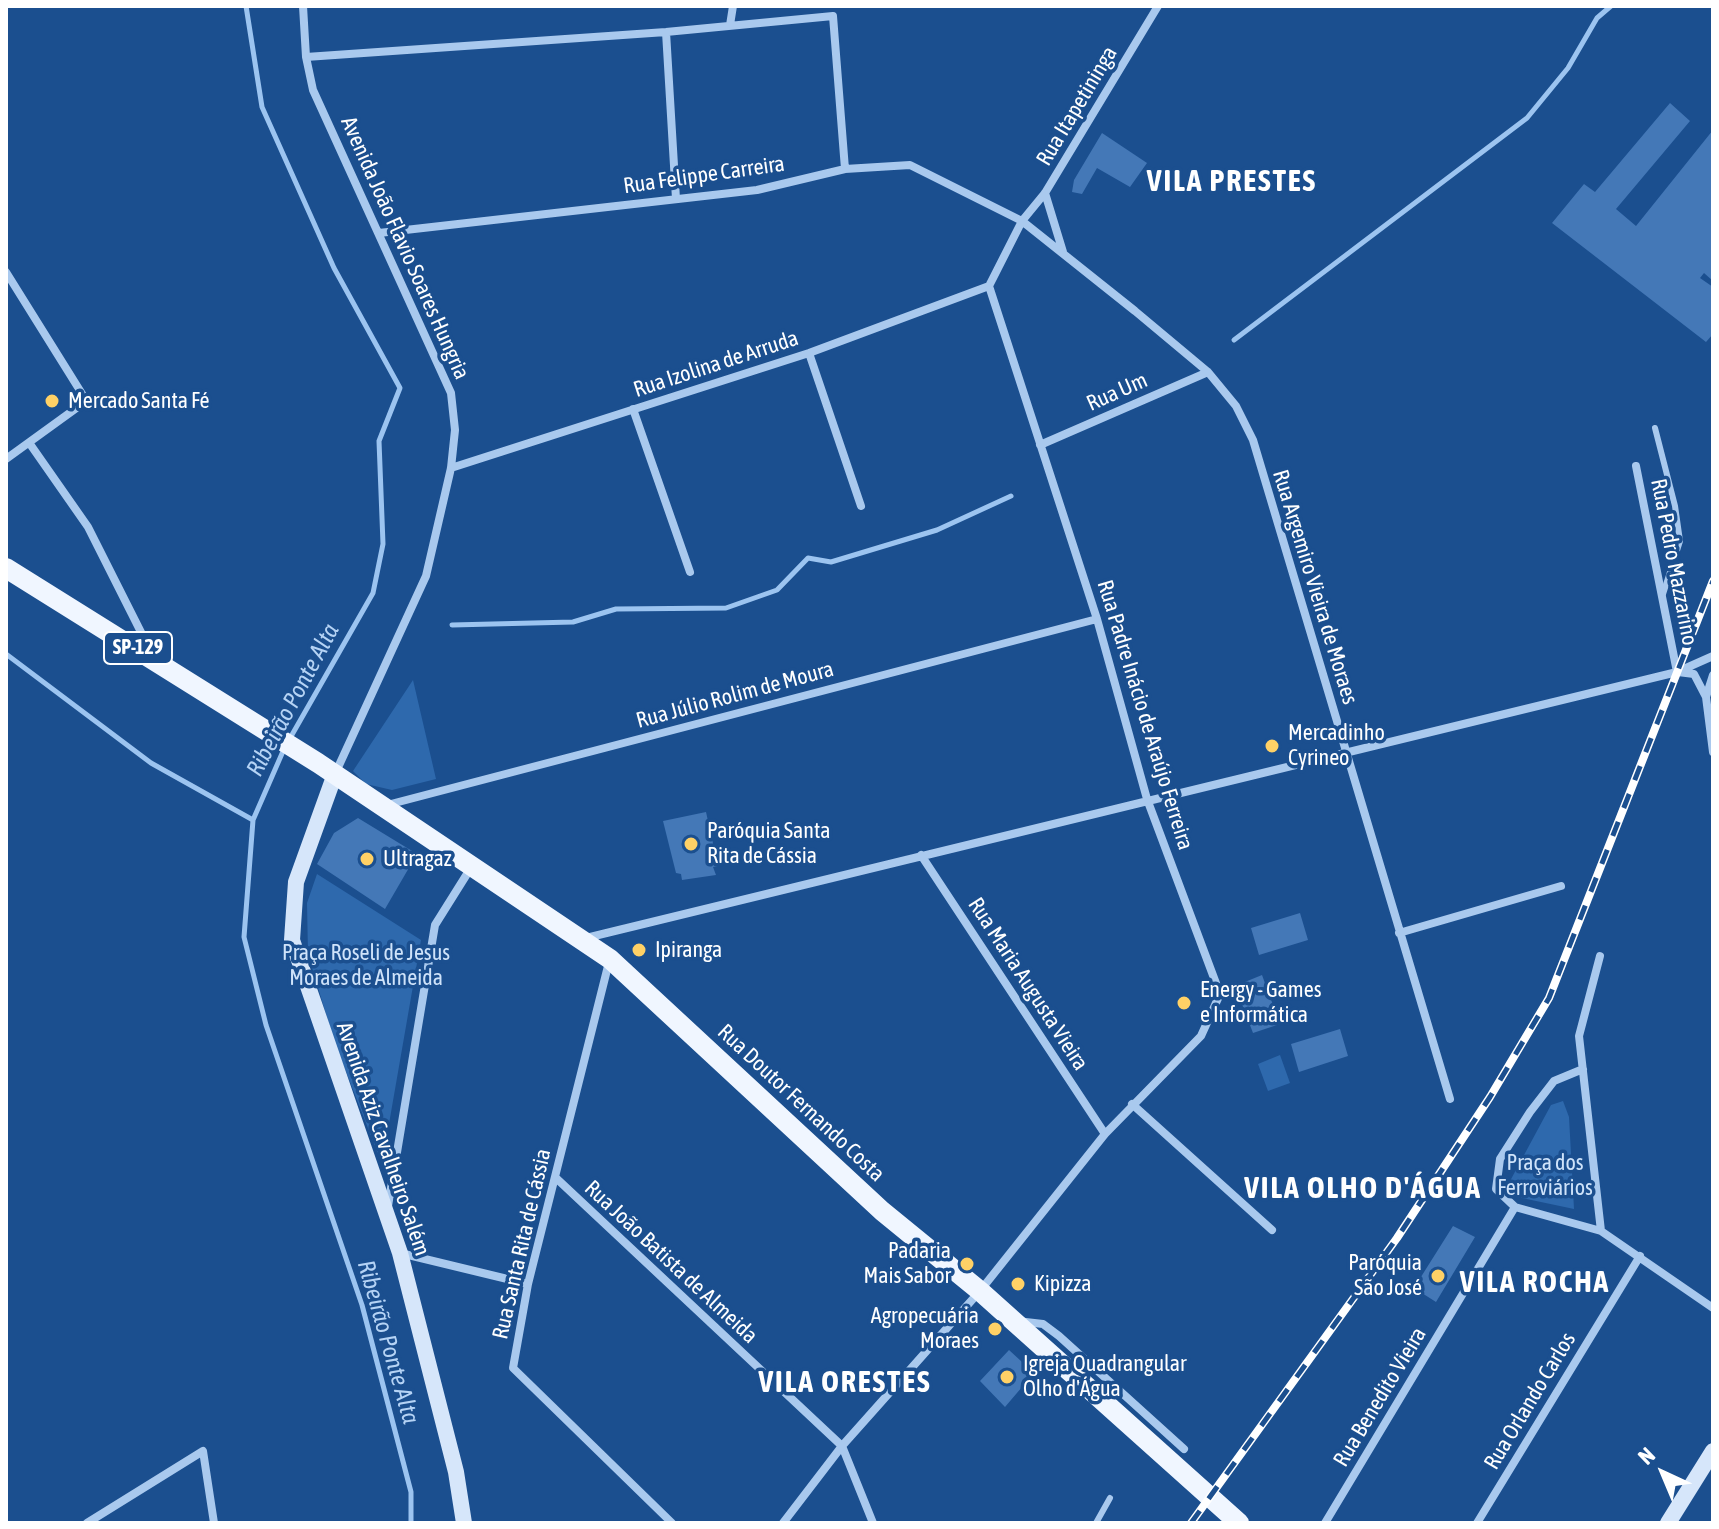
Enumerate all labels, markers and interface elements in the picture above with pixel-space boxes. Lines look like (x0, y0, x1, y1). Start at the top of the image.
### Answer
street label: Rua Itapetininga (1031, 42, 1123, 170)
street label: Avenida João Flavio Soares Hungria (335, 113, 475, 383)
street label: Rua Felippe Carreira (622, 151, 786, 199)
district label: VILA PRESTES (1147, 164, 1317, 200)
street label: Rua Izolina de Arruda (630, 325, 802, 403)
street label: Rua Um (1083, 367, 1151, 417)
place label: Mercado Santa Fé (68, 388, 210, 414)
marker: Mercado Santa Fé (43, 392, 61, 410)
street label: Rua Argemiro Vieira de Moraes (1267, 466, 1363, 708)
street label: Rua Pedro Mazzarino (1645, 476, 1703, 648)
street label: Rua Padre Inácio de Araújo Ferreira (1091, 577, 1199, 853)
water label: Ribeirão Ponte Alta (241, 619, 345, 781)
road number: SP-129 (104, 632, 172, 664)
street label: Rua Júlio Rolim de Moura (633, 656, 837, 734)
place label: Mercadinho Cyrineo (1288, 720, 1385, 772)
marker: Mercadinho Cyrineo (1263, 737, 1281, 755)
place label: Paróquia Santa Rita de Cássia (707, 818, 830, 870)
marker: Paróquia Santa Rita de Cássia (682, 835, 700, 853)
place label: Ultragaz (383, 846, 452, 872)
marker: Ultragaz (358, 850, 376, 868)
street label: Rua Maria Augusta Vieira (962, 893, 1094, 1075)
place label: Ipiranga (655, 937, 722, 963)
park label: Praça Roseli de Jesus Moraes de Almeida (282, 940, 450, 992)
marker: Ipiranga (630, 941, 648, 959)
place label: Energy - Games e Informática (1200, 977, 1321, 1028)
marker: Energy - Games e Informática (1175, 994, 1193, 1012)
street label: Avenida Aziz Cavalheiro Salém (331, 1019, 435, 1259)
street label: Rua Doutor Fernando Costa (712, 1019, 890, 1187)
street label: Rua Santa Rita de Cássia (487, 1146, 557, 1342)
park label: Praça dos Ferroviários (1497, 1150, 1593, 1202)
district label: VILA OLHO D'ÁGUA (1244, 1171, 1482, 1207)
street label: Rua João Batista de Almeida (579, 1175, 763, 1349)
place label: Padaria Mais Sabor (863, 1238, 951, 1290)
place label: Paróquia São José (1348, 1250, 1422, 1302)
marker: Padaria Mais Sabor (958, 1255, 976, 1273)
water label: Ribeirão Ponte Alta (351, 1257, 425, 1427)
district label: VILA ROCHA (1460, 1265, 1610, 1301)
marker: Paróquia São José (1429, 1267, 1447, 1285)
place label: Kipizza (1034, 1271, 1091, 1297)
marker: Kipizza (1009, 1275, 1027, 1293)
place label: Agropecuária Moraes (871, 1303, 979, 1354)
marker: Agropecuária Moraes (986, 1320, 1004, 1338)
street label: Rua Benedito Vieira (1328, 1323, 1432, 1471)
street label: Rua Orlando Carlos (1479, 1328, 1581, 1474)
place label: Igreja Quadrangular Olho d'Água (1023, 1351, 1187, 1402)
district label: VILA ORESTES (758, 1365, 932, 1401)
marker: Igreja Quadrangular Olho d'Água (998, 1368, 1016, 1386)
north arrow (1623, 1433, 1703, 1513)
text: N (1633, 1442, 1660, 1470)

